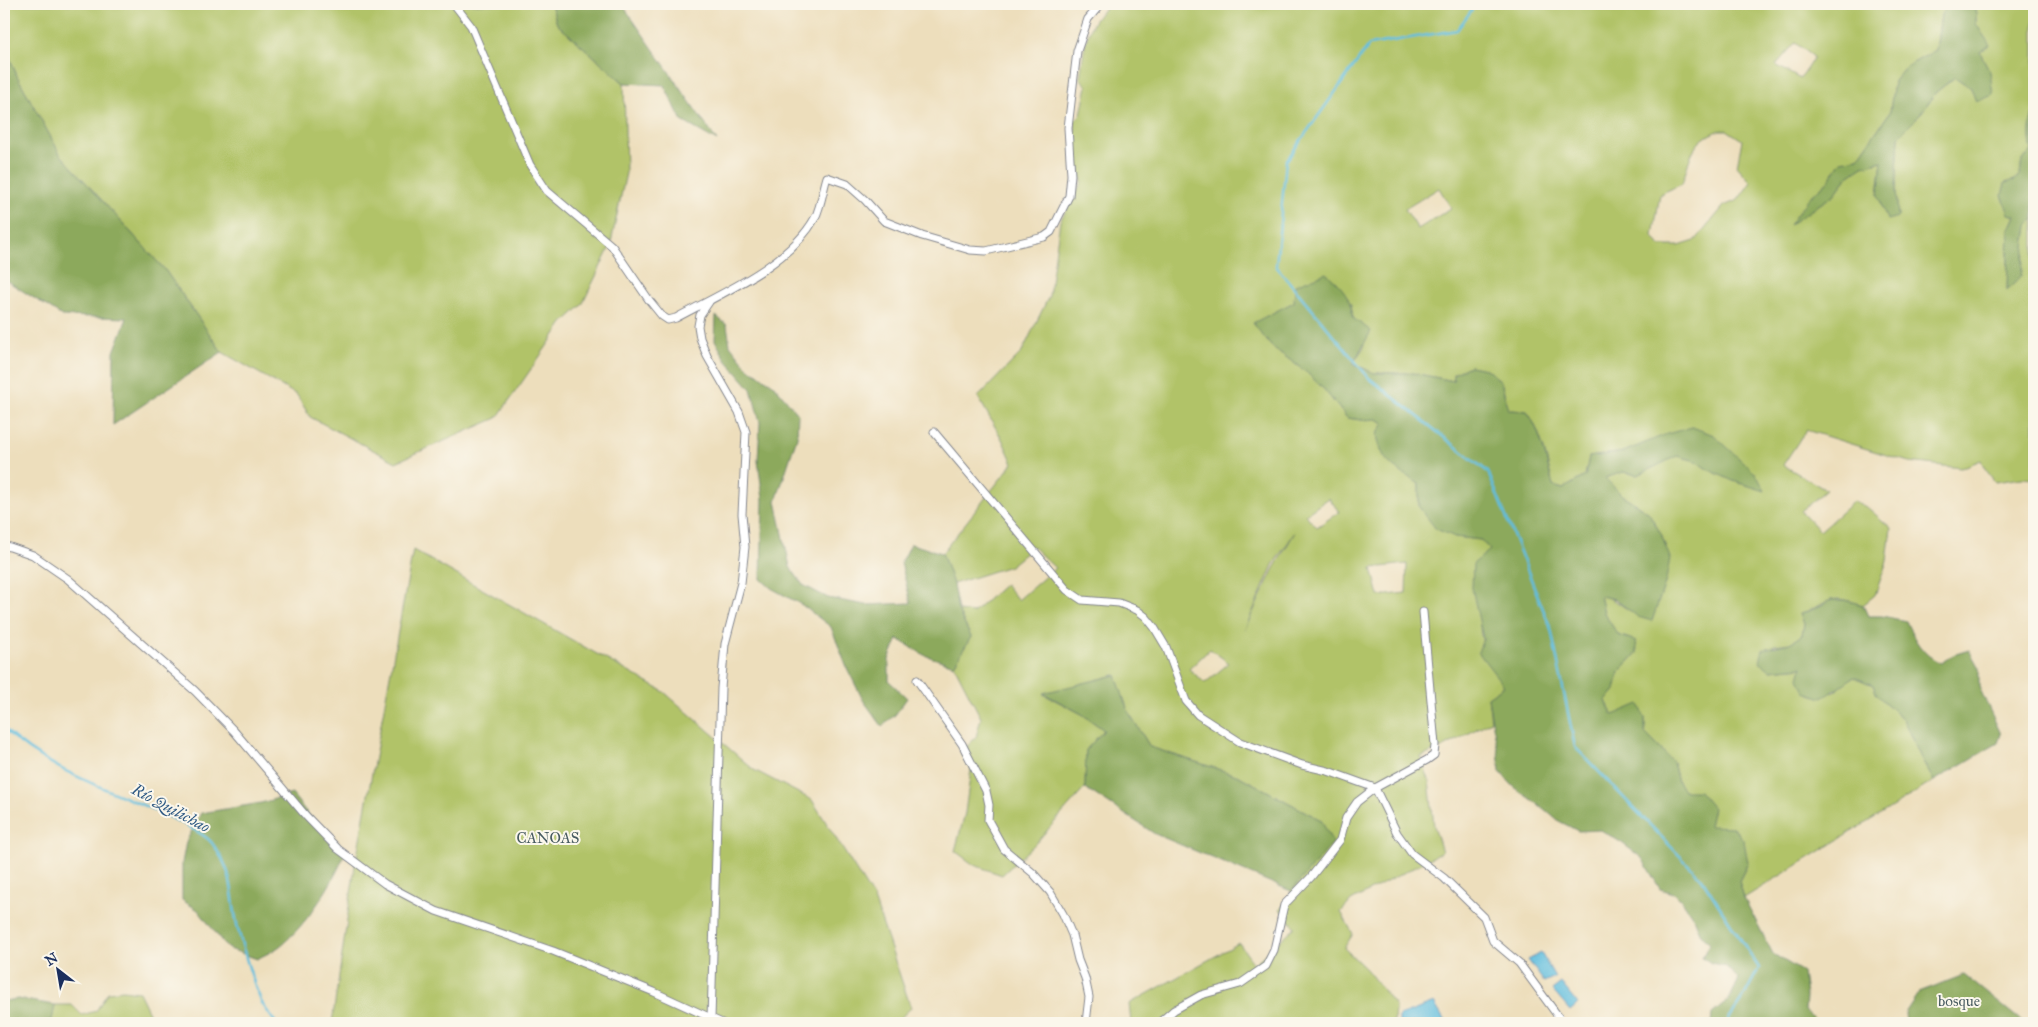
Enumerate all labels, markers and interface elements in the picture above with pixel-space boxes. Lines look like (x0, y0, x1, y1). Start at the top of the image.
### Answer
water label: Río Quilichao (128, 779, 213, 836)
park label: CANOAS (517, 829, 579, 847)
north arrow (32, 944, 82, 994)
text: N (42, 949, 61, 970)
park label: bosque (1938, 992, 1980, 1011)

